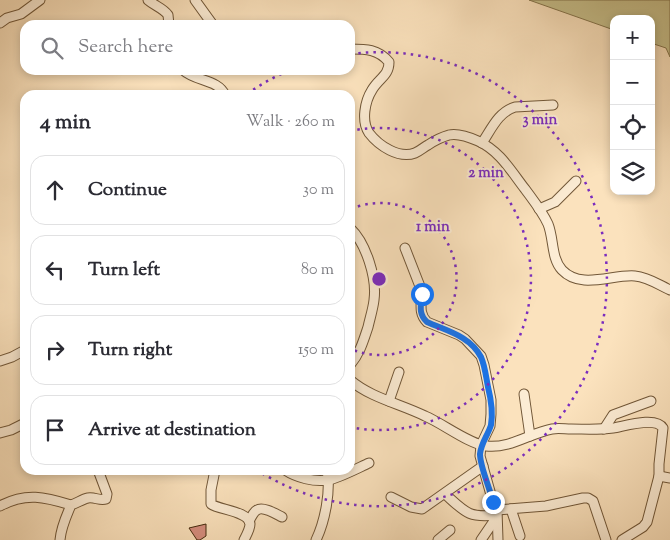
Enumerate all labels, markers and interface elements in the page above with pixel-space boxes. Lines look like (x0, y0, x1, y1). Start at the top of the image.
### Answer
map controls (610, 15, 655, 195)
button: + (610, 15, 655, 60)
search box (20, 20, 355, 75)
icon: search (38, 34, 66, 62)
text: Search here (78, 34, 173, 61)
button: − (610, 60, 655, 105)
button: locate (610, 105, 655, 150)
text: 4 min (40, 108, 91, 138)
text: 3 min (523, 110, 558, 131)
text: Walk · 260 m (246, 111, 335, 134)
button: layers (610, 150, 655, 195)
text: 2 min (468, 163, 504, 184)
icon: ahead (41, 176, 69, 204)
text: Continue (88, 177, 167, 204)
text: 30 m (303, 179, 334, 202)
text: 1 min (416, 217, 450, 238)
icon: left (41, 256, 69, 284)
text: Turn left (88, 257, 160, 284)
text: 80 m (301, 259, 334, 282)
centre of rings (370, 270, 388, 288)
route start (411, 283, 434, 306)
icon: right (41, 336, 69, 364)
text: Turn right (88, 337, 172, 364)
text: 150 m (298, 339, 334, 362)
icon: arrive (41, 416, 69, 444)
text: Arrive at destination (88, 417, 256, 444)
route end (482, 491, 505, 514)

